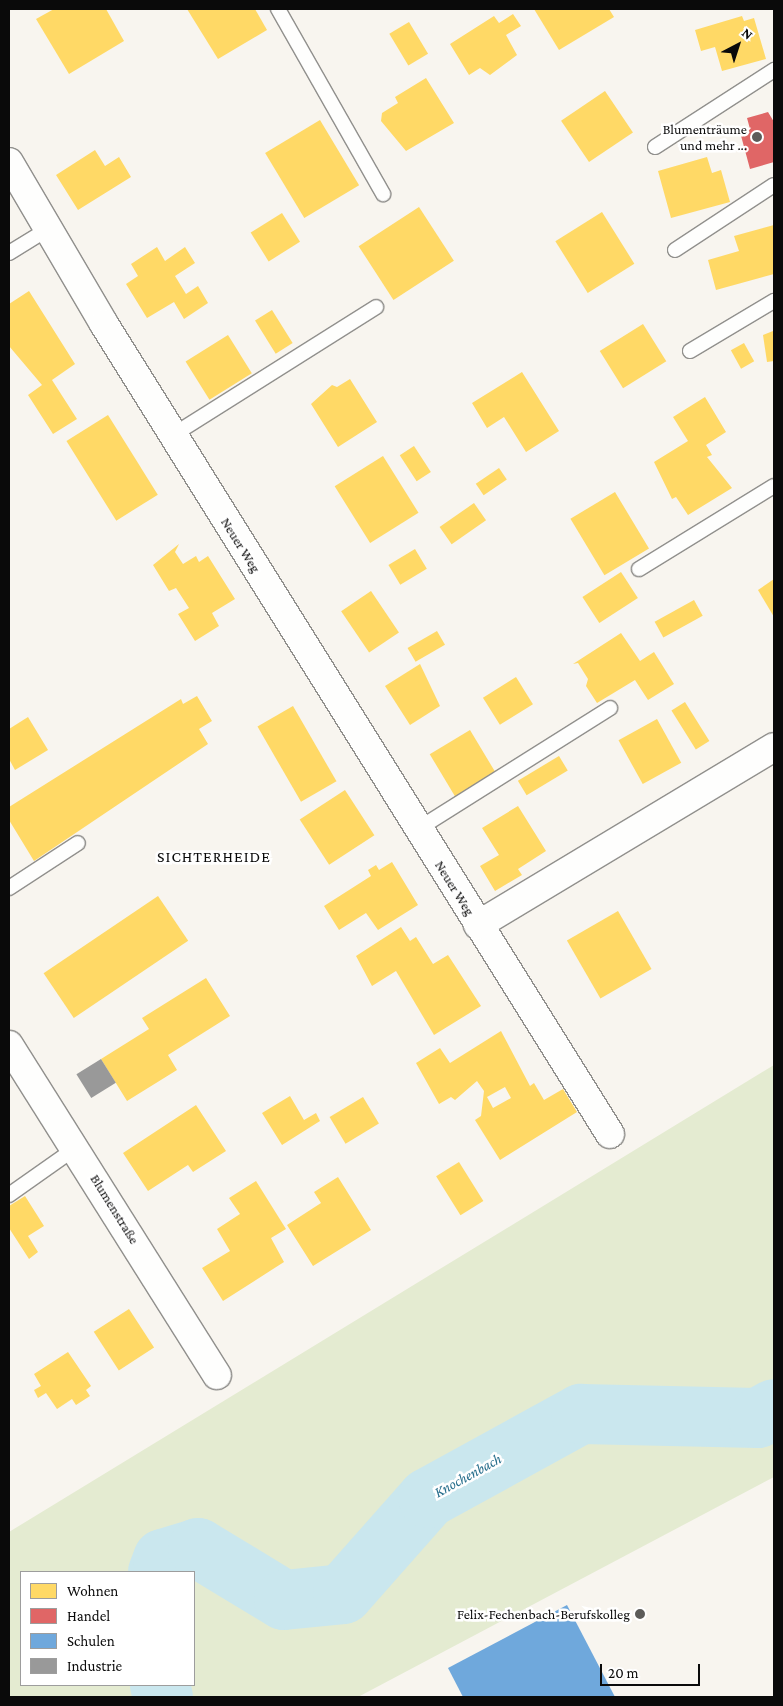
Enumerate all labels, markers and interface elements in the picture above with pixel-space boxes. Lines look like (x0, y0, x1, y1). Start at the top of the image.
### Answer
north arrow (713, 20, 763, 70)
text: N (739, 24, 756, 43)
place label: Blumenträume und mehr ... (663, 121, 747, 154)
marker: Blumenträume und mehr ... (751, 131, 763, 143)
street label: Neuer Weg (218, 514, 264, 576)
district label: SICHTERHEIDE (156, 847, 272, 867)
street label: Neuer Weg (432, 857, 478, 919)
street label: Blumenstraße (87, 1171, 143, 1247)
water label: Knochenbach (431, 1450, 505, 1502)
legend (20, 1571, 195, 1686)
text: Wohnen (67, 1583, 118, 1599)
place label: Felix-Fechenbach-Berufskolleg (457, 1606, 630, 1622)
text: Handel (67, 1608, 110, 1624)
marker: Felix-Fechenbach-Berufskolleg (634, 1608, 646, 1620)
text: Schulen (67, 1633, 115, 1649)
scale bar (603, 1654, 703, 1686)
text: Industrie (67, 1658, 122, 1674)
text: 20 m (608, 1665, 639, 1681)

